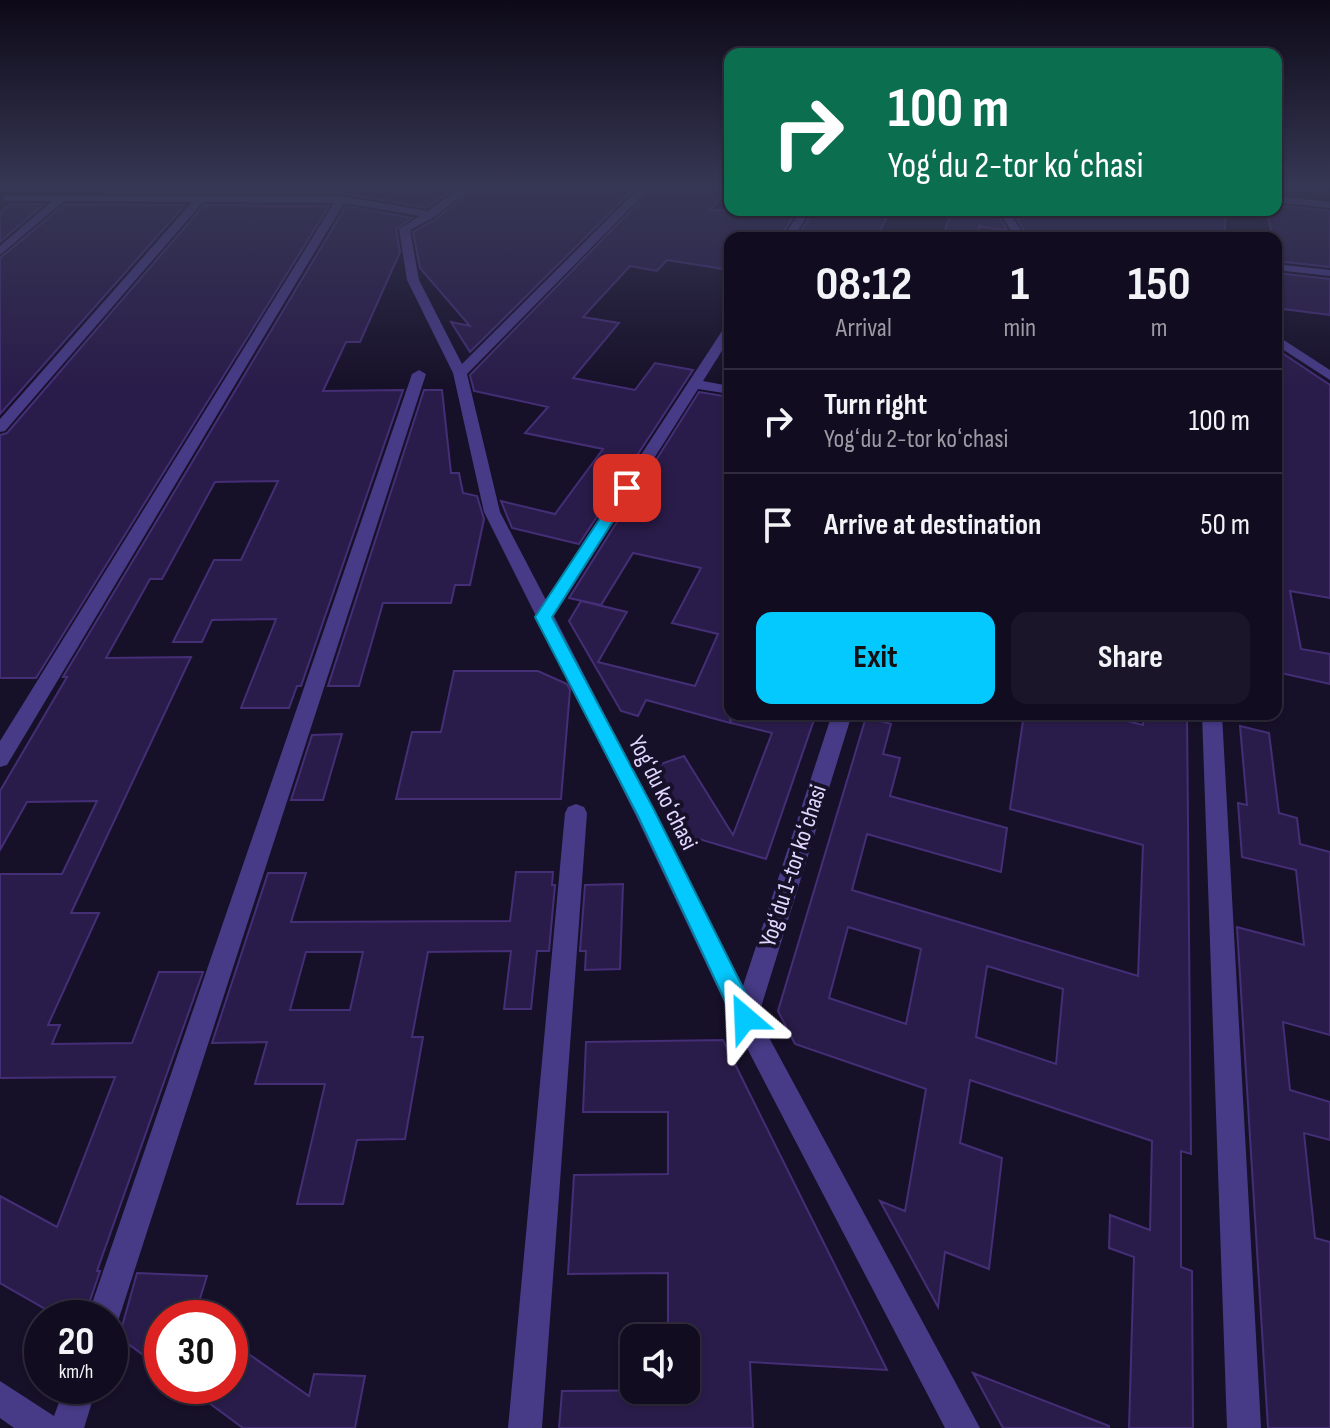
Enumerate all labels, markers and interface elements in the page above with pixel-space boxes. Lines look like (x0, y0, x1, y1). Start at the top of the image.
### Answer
text: 100 m (888, 76, 1009, 143)
icon: right (756, 80, 860, 184)
text: Yogʻdu 2-tor koʻchasi (888, 145, 1143, 188)
text: 08:12 (815, 256, 912, 313)
text: 1 (1010, 256, 1029, 313)
text: 150 (1128, 256, 1191, 313)
text: Arrival (836, 313, 892, 344)
text: min (1004, 313, 1036, 344)
text: m (1151, 313, 1167, 344)
text: Turn right (824, 387, 927, 423)
icon: right (756, 399, 800, 443)
text: 100 m (1189, 403, 1250, 439)
text: Yogʻdu 2-tor koʻchasi (824, 424, 1008, 455)
pin (593, 454, 661, 522)
icon: arrive (605, 466, 649, 510)
icon: arrive (756, 503, 800, 547)
text: Arrive at destination (824, 507, 1041, 543)
text: 50 m (1201, 507, 1250, 543)
button: Exit (756, 612, 995, 704)
button: Share (1011, 612, 1250, 704)
street label: Yogʻdu koʻchasi (622, 731, 704, 855)
street label: Yogʻdu 1-tor koʻchasi (753, 781, 833, 951)
position arrow (703, 976, 787, 1060)
speed limit sign: 30 (144, 1300, 248, 1404)
text: 20 (58, 1318, 94, 1366)
map controls (620, 1324, 700, 1404)
button: sound (620, 1324, 700, 1404)
text: km/h (59, 1360, 93, 1384)

